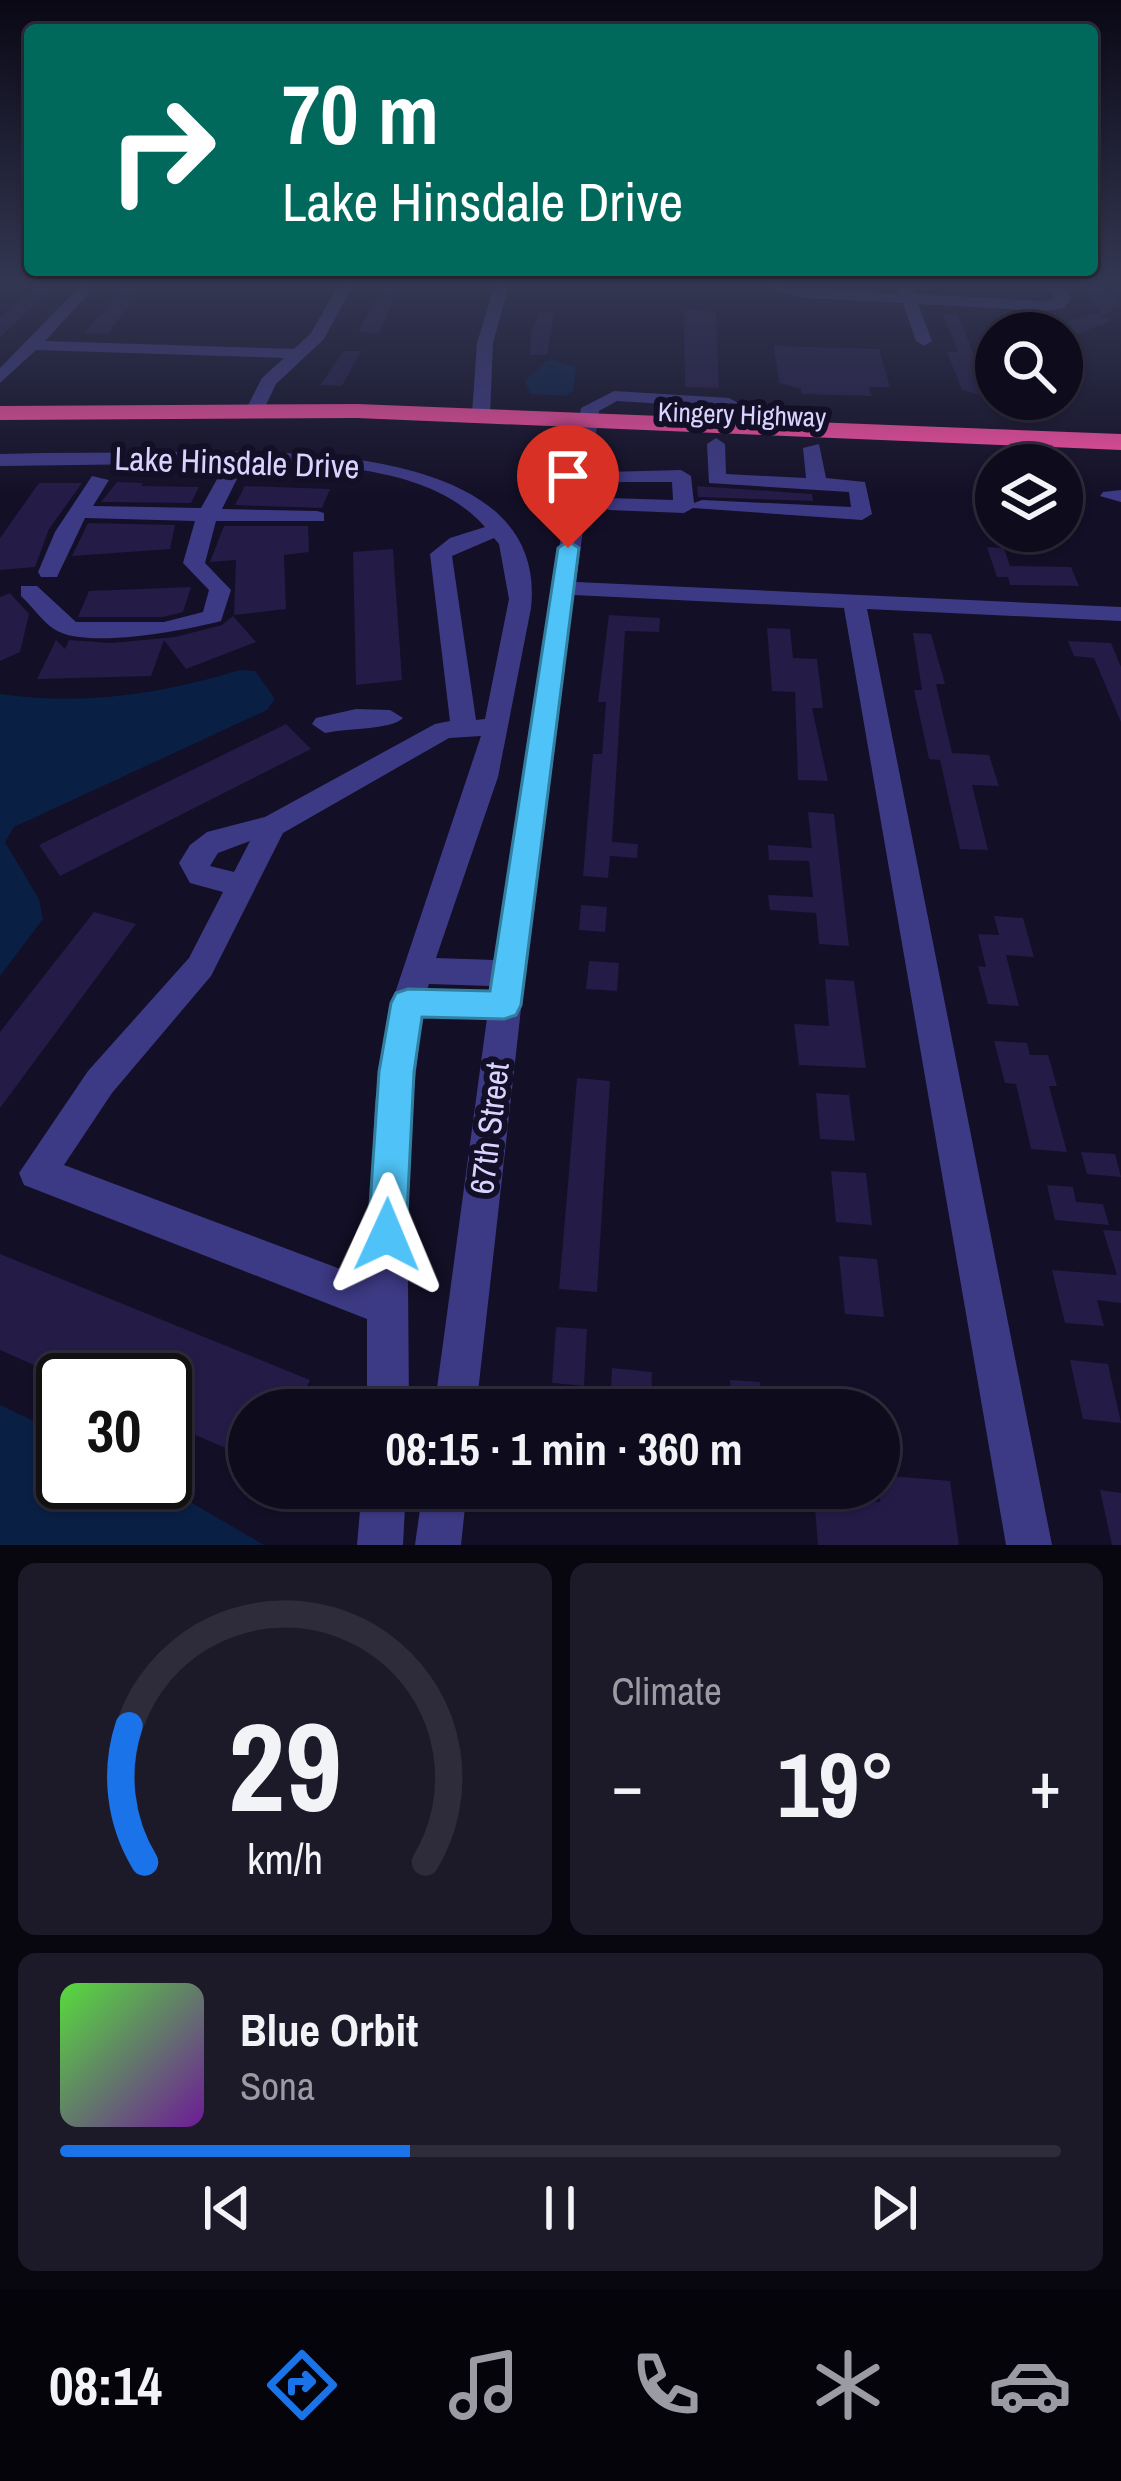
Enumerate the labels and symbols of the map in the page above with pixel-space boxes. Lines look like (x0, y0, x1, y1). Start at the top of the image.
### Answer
street label: Kingery Highway (657, 393, 827, 435)
pin (517, 425, 619, 548)
street label: Lake Hinsdale Drive (114, 436, 360, 488)
street label: 67th Street (459, 1060, 519, 1196)
position arrow (324, 1172, 450, 1298)
speed limit sign: 30 (36, 1353, 192, 1509)

